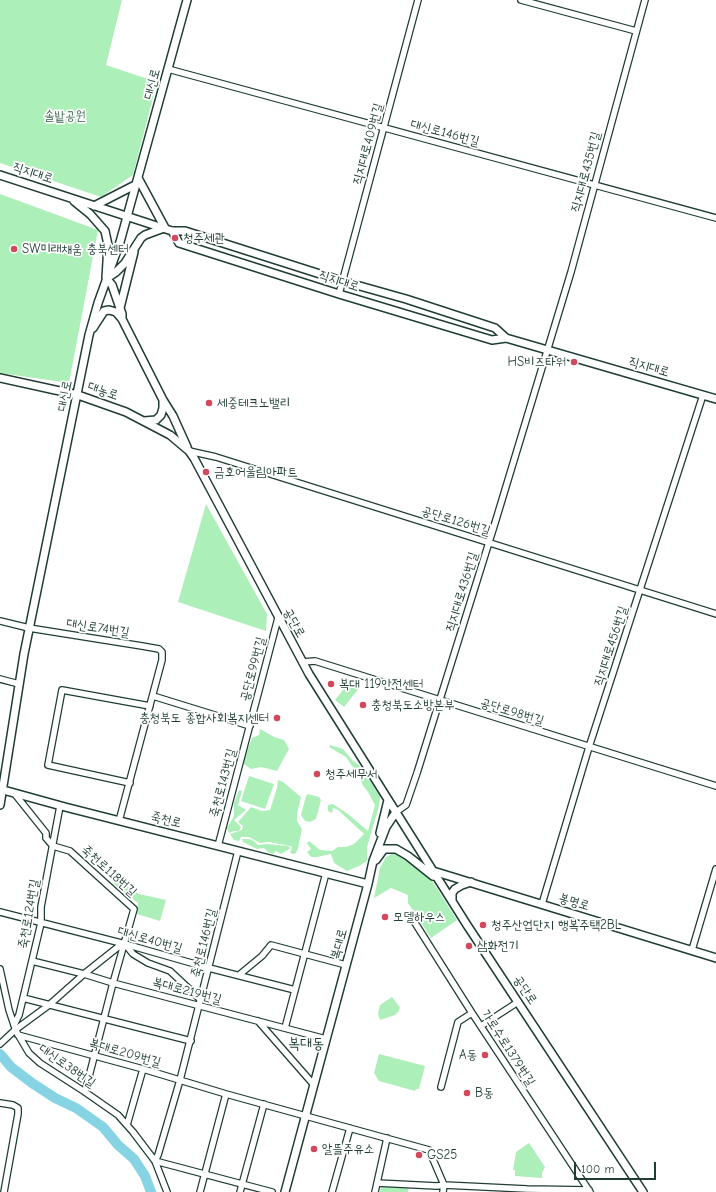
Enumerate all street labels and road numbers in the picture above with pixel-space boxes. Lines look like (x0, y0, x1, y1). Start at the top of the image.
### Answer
street label: 대신로 (140, 67, 164, 101)
street label: 직지대로409번길 (350, 101, 386, 187)
street label: 대신로146번길 (409, 116, 481, 150)
street label: 직지대로435번길 (568, 130, 604, 214)
street label: 직지대로 (11, 159, 55, 187)
street label: 직지대로 (317, 267, 361, 295)
street label: 직지대로 (627, 354, 671, 380)
street label: 대신로 (54, 379, 76, 413)
street label: 대농로 (86, 379, 120, 403)
street label: 공단로126번길 (420, 503, 492, 539)
street label: 직지대로436번길 (442, 550, 482, 634)
street label: 직지대로456번길 (591, 604, 631, 688)
street label: 공단로 (280, 605, 308, 641)
street label: 대신로74번길 (65, 615, 131, 641)
street label: 공단로99번길 (237, 635, 269, 703)
street label: 공단로98번길 (478, 695, 546, 729)
street label: 죽천로143번길 (206, 747, 240, 819)
street label: 죽천로 (149, 809, 183, 831)
street label: 죽천로118번길 (78, 842, 140, 900)
street label: 죽천로124번길 (15, 878, 43, 950)
street label: 봉명로 (557, 890, 591, 914)
street label: 죽천로146번길 (188, 907, 220, 979)
street label: 대신로40번길 (116, 923, 184, 957)
street label: 복대로 (327, 927, 351, 961)
street label: 공단로 (510, 973, 540, 1007)
street label: 복대로219번길 (151, 974, 223, 1008)
street label: 가로수로1379번길 (478, 1007, 538, 1089)
street label: 복대로209번길 (87, 1035, 163, 1071)
street label: 대신로38번길 (36, 1041, 98, 1091)

